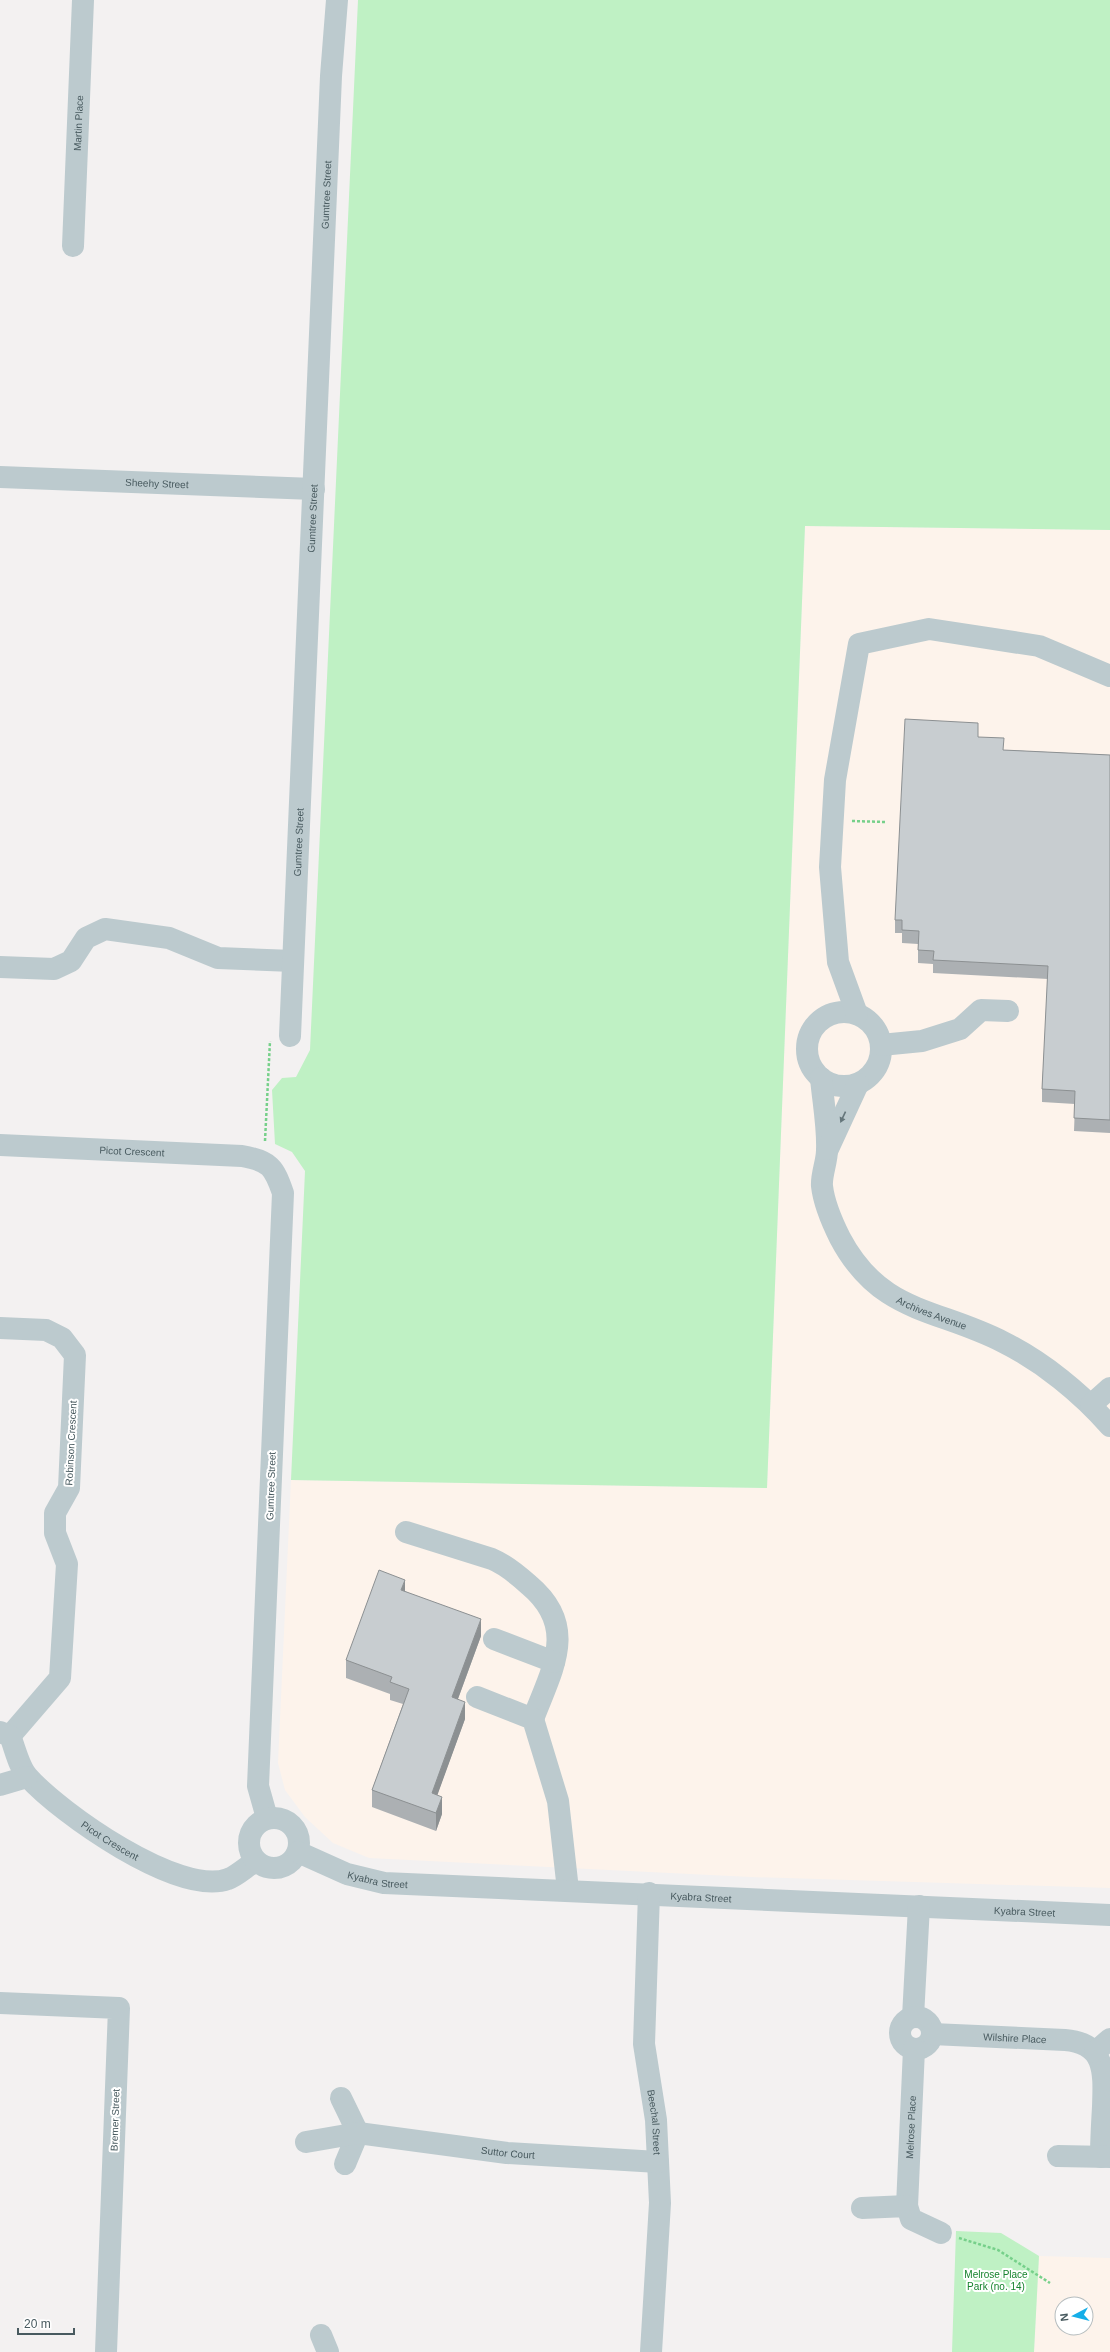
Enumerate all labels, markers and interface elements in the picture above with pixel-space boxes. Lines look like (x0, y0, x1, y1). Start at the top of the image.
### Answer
street label: Martin Place (71, 95, 85, 151)
street label: Gumtree Street (319, 160, 333, 229)
street label: Sheehy Street (125, 476, 189, 490)
street label: Gumtree Street (305, 484, 319, 553)
street label: Gumtree Street (291, 808, 305, 877)
one-way arrow (840, 1111, 846, 1123)
street label: Picot Crescent (99, 1144, 165, 1158)
street label: Archives Avenue (895, 1294, 969, 1331)
street label: Robinson Crescent (63, 1400, 79, 1486)
street label: Gumtree Street (264, 1451, 278, 1520)
street label: Picot Crescent (79, 1819, 141, 1862)
street label: Kyabra Street (346, 1869, 408, 1890)
street label: Kyabra Street (670, 1890, 732, 1904)
street label: Kyabra Street (994, 1904, 1056, 1918)
street label: Wilshire Place (983, 2031, 1047, 2045)
street label: Bremer Street (108, 2088, 122, 2151)
street label: Beechal Street (646, 2089, 663, 2155)
street label: Melrose Place (904, 2095, 917, 2159)
street label: Suttor Court (480, 2144, 535, 2160)
park label: Melrose Place Park (no. 14) (964, 2269, 1028, 2292)
north arrow (1054, 2296, 1094, 2336)
scale bar (18, 2310, 74, 2336)
text: N (1058, 2312, 1071, 2322)
text: 20 m (24, 2317, 51, 2331)

